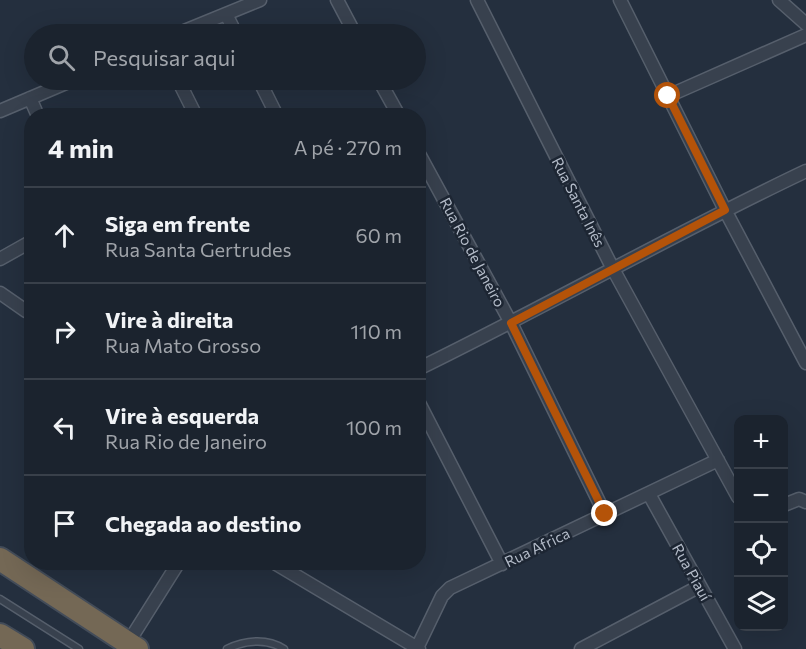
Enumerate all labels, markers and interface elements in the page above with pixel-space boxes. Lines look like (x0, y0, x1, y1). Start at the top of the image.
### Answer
search box (24, 24, 426, 90)
icon: search (45, 41, 78, 74)
text: Pesquisar aqui (93, 44, 236, 71)
route start (654, 82, 680, 108)
text: 4 min (48, 132, 114, 163)
text: A pé · 270 m (294, 135, 402, 159)
street label: Rua Santa Inês (549, 154, 609, 250)
street label: Rua Rio de Janeiro (437, 194, 509, 310)
text: Siga em frente (105, 210, 250, 237)
icon: ahead (48, 219, 81, 252)
text: 60 m (356, 223, 402, 247)
text: Rua Santa Gertrudes (105, 237, 292, 261)
text: Vire à direita (105, 306, 233, 333)
icon: right (48, 315, 81, 348)
text: 110 m (351, 319, 402, 343)
text: Rua Mato Grosso (105, 333, 261, 357)
text: Vire à esquerda (105, 402, 259, 429)
icon: left (48, 411, 81, 444)
text: 100 m (346, 415, 402, 439)
map controls (734, 415, 788, 631)
button: + (734, 415, 788, 469)
text: Rua Rio de Janeiro (105, 429, 267, 453)
button: − (734, 469, 788, 523)
route end (591, 500, 617, 526)
icon: arrive (48, 507, 81, 540)
text: Chegada ao destino (105, 510, 301, 537)
button: locate (734, 523, 788, 577)
street label: Rua Africa (502, 524, 572, 570)
street label: Rua Piauí (669, 540, 716, 605)
button: layers (734, 577, 788, 631)

